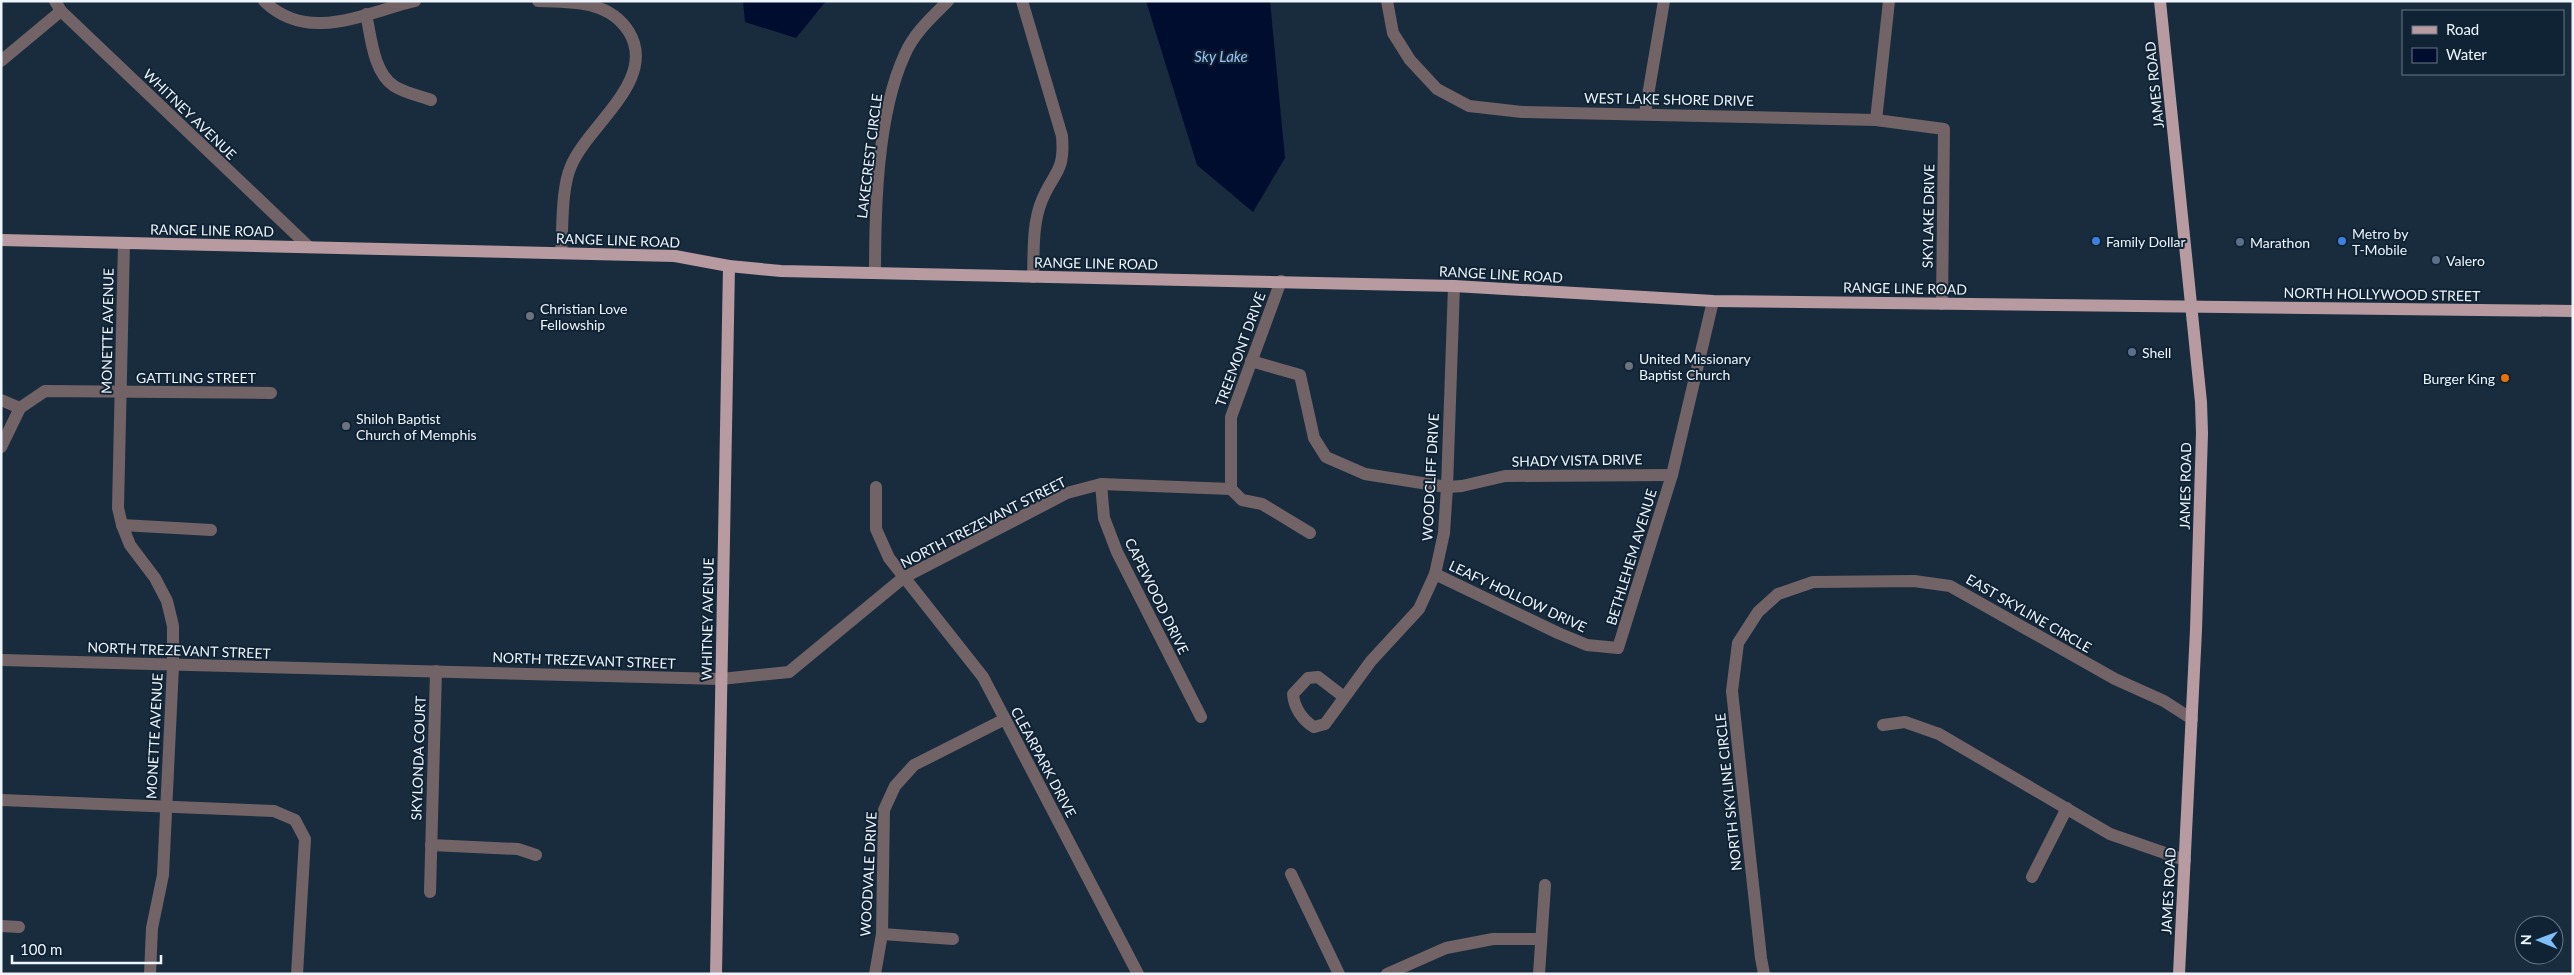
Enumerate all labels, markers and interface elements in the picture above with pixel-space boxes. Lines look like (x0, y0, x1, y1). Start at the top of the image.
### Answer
legend (2402, 10, 2564, 75)
text: Road (2446, 20, 2479, 38)
street label: JAMES ROAD (2141, 41, 2167, 129)
text: Water (2446, 45, 2487, 63)
water label: Sky Lake (1194, 47, 1248, 65)
street label: WHITNEY AVENUE (140, 65, 240, 163)
street label: WEST LAKE SHORE DRIVE (1584, 89, 1754, 109)
street label: LAKECREST CIRCLE (853, 93, 885, 219)
street label: SKYLAKE DRIVE (1919, 164, 1937, 268)
street label: RANGE LINE ROAD (150, 220, 274, 240)
place label: Metro by T-Mobile (2352, 225, 2409, 258)
street label: RANGE LINE ROAD (556, 229, 680, 251)
place label: Family Dollar (2106, 233, 2186, 250)
place label: Marathon (2250, 234, 2310, 251)
marker: Family Dollar (2090, 235, 2102, 247)
marker: Metro by T-Mobile (2336, 235, 2348, 247)
marker: Marathon (2234, 236, 2246, 248)
place label: Valero (2446, 252, 2485, 269)
street label: RANGE LINE ROAD (1034, 253, 1158, 273)
marker: Valero (2430, 254, 2442, 266)
street label: RANGE LINE ROAD (1439, 262, 1563, 286)
street label: MONETTE AVENUE (97, 268, 117, 394)
street label: RANGE LINE ROAD (1843, 278, 1967, 298)
street label: NORTH HOLLYWOOD STREET (2284, 284, 2481, 304)
street label: TREEMONT DRIVE (1211, 290, 1269, 408)
place label: Christian Love Fellowship (540, 300, 628, 333)
marker: Christian Love Fellowship (524, 310, 536, 322)
place label: Shell (2142, 344, 2171, 361)
marker: Shell (2126, 346, 2138, 358)
place label: United Missionary Baptist Church (1639, 350, 1752, 383)
marker: United Missionary Baptist Church (1623, 360, 1635, 372)
street label: GATTLING STREET (136, 369, 257, 386)
place label: Burger King (2423, 370, 2495, 387)
marker: Burger King (2499, 372, 2511, 384)
place label: Shiloh Baptist Church of Memphis (356, 410, 477, 443)
street label: WOODCLIFF DRIVE (1418, 413, 1442, 541)
marker: Shiloh Baptist Church of Memphis (340, 420, 352, 432)
street label: JAMES ROAD (2176, 442, 2194, 530)
street label: SHADY VISTA DRIVE (1511, 450, 1643, 470)
street label: NORTH TREZEVANT STREET (897, 472, 1069, 571)
street label: BETHLEHEM AVENUE (1602, 487, 1660, 627)
street label: CAPEWOOD DRIVE (1121, 535, 1193, 657)
street label: WHITNEY AVENUE (697, 557, 717, 681)
street label: LEAFY HOLLOW DRIVE (1446, 557, 1590, 635)
street label: EAST SKYLINE CIRCLE (1963, 570, 2095, 656)
street label: NORTH TREZEVANT STREET (87, 638, 272, 662)
street label: NORTH TREZEVANT STREET (492, 648, 677, 672)
street label: MONETTE AVENUE (142, 673, 166, 799)
street label: SKYLONDA COURT (407, 695, 429, 821)
street label: CLEARPARK DRIVE (1008, 704, 1080, 820)
street label: NORTH SKYLINE CIRCLE (1711, 712, 1745, 872)
street label: WOODVALE DRIVE (856, 811, 880, 937)
street label: JAMES ROAD (2157, 847, 2179, 935)
north arrow (2514, 915, 2564, 965)
scale bar (12, 932, 161, 964)
text: N (2517, 934, 2534, 945)
text: 100 m (20, 940, 62, 958)

